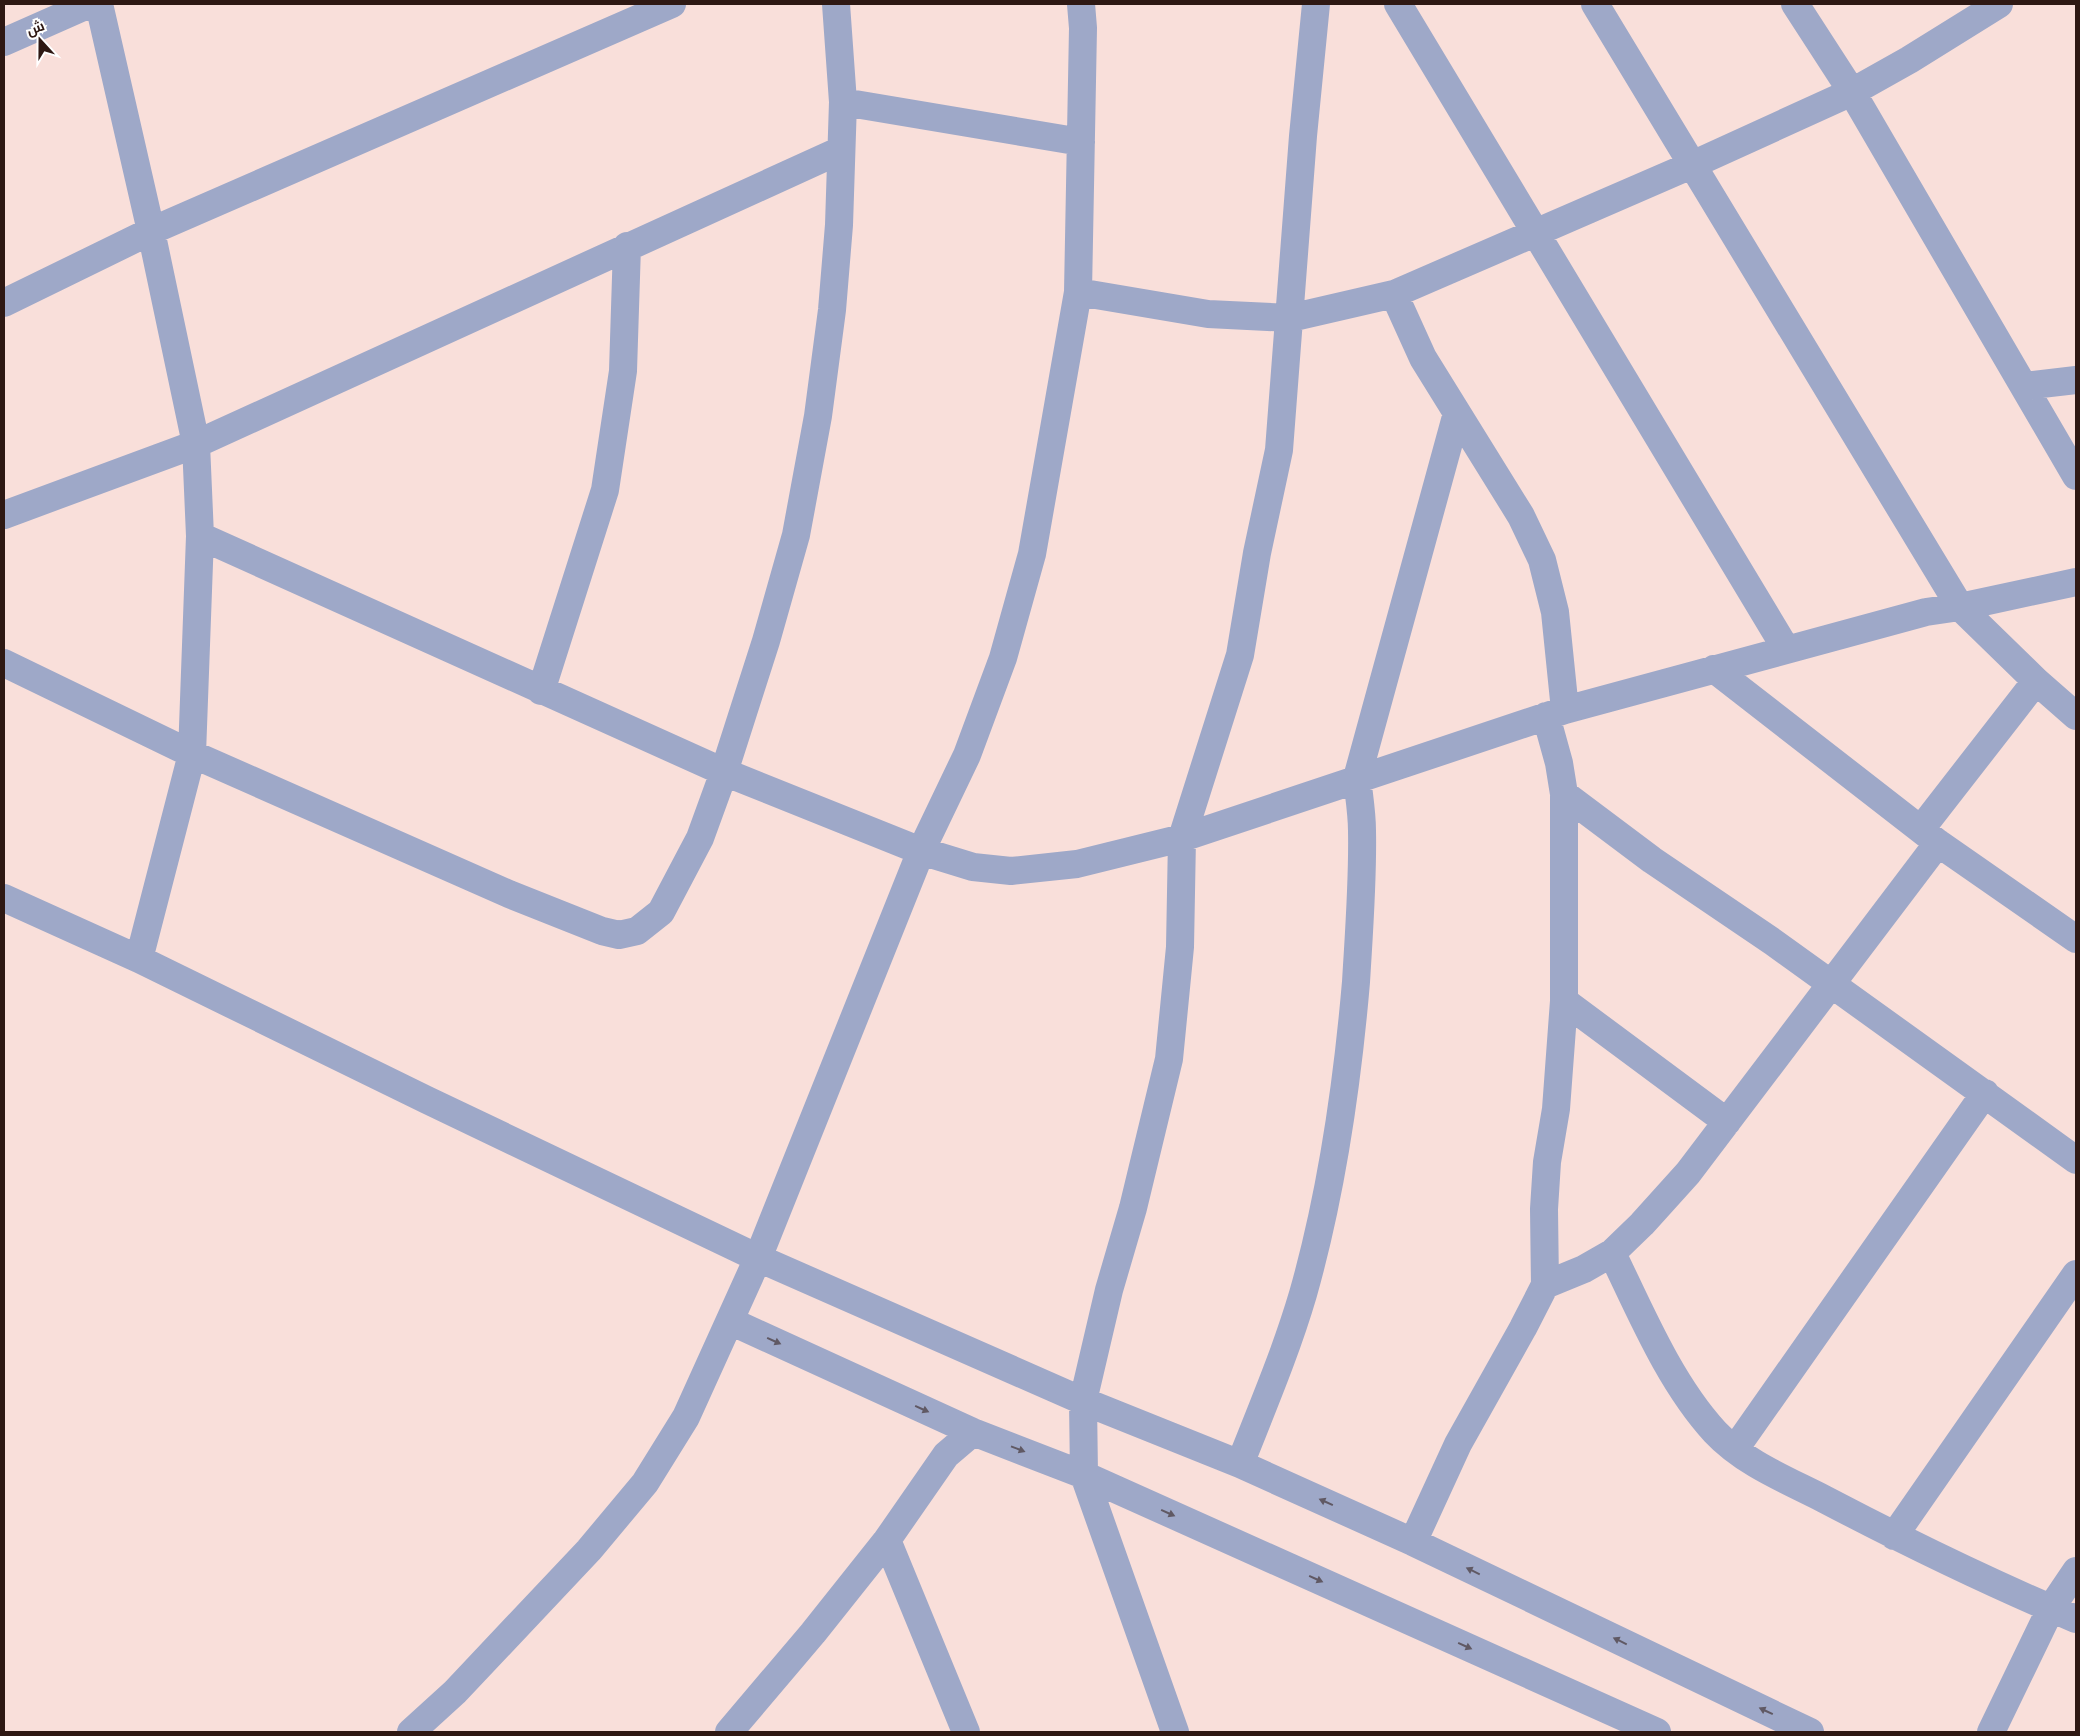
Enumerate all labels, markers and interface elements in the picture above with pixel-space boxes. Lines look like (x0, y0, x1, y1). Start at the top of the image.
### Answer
north arrow (15, 15, 65, 65)
text: ش (24, 17, 47, 39)
one-way arrow (767, 1338, 781, 1346)
one-way arrow (915, 1405, 929, 1413)
one-way arrow (1011, 1446, 1026, 1454)
one-way arrow (1319, 1498, 1333, 1506)
one-way arrow (1161, 1509, 1175, 1517)
one-way arrow (1466, 1566, 1480, 1574)
one-way arrow (1309, 1576, 1323, 1584)
one-way arrow (1612, 1637, 1627, 1645)
one-way arrow (1458, 1642, 1472, 1650)
one-way arrow (1759, 1707, 1773, 1715)

